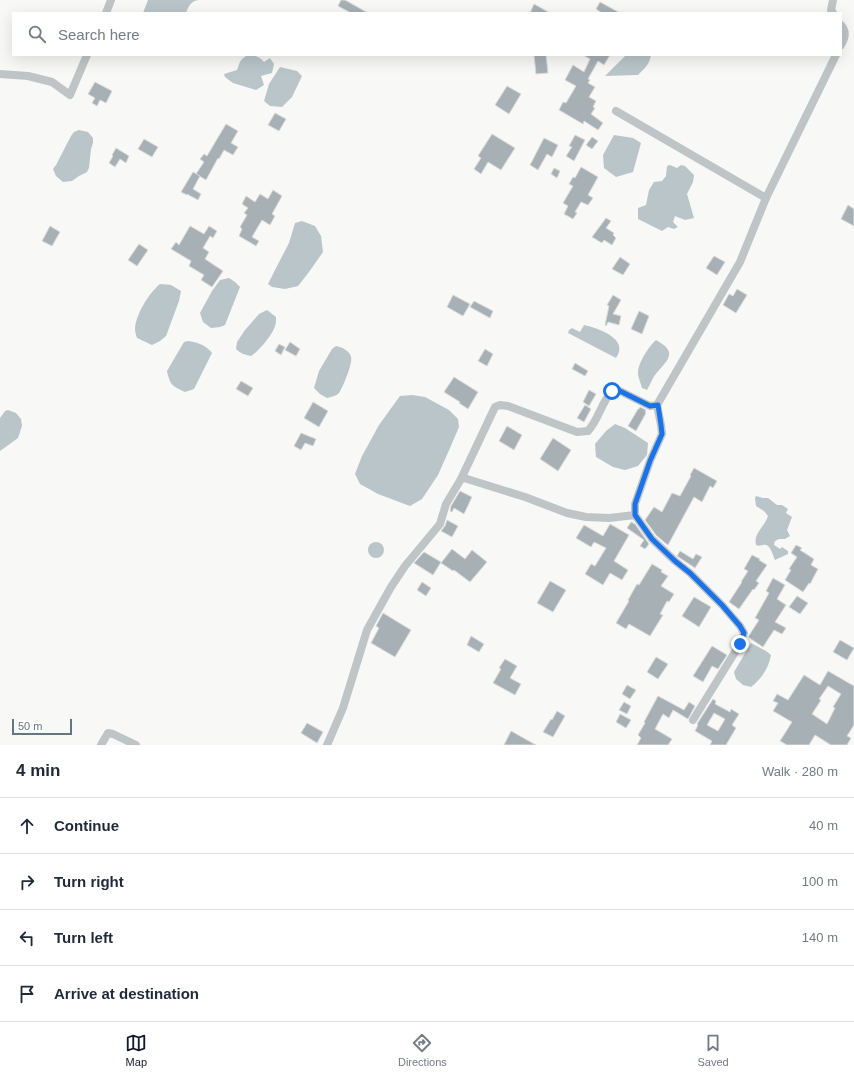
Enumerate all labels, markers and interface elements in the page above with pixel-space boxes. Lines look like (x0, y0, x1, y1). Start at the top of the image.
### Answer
search box (12, 12, 842, 56)
icon: search (26, 23, 48, 45)
text: Search here (58, 26, 140, 43)
route start (603, 382, 621, 400)
route end (731, 635, 749, 653)
scale bar (12, 717, 72, 736)
text: 50 m (18, 720, 42, 732)
text: 4 min (16, 761, 60, 780)
text: Walk · 280 m (762, 764, 838, 779)
icon: ahead (16, 815, 38, 837)
text: Continue (54, 817, 119, 834)
text: 40 m (809, 818, 838, 833)
icon: right (16, 871, 38, 893)
text: Turn right (54, 873, 124, 890)
text: 100 m (802, 874, 838, 889)
icon: left (16, 927, 38, 949)
text: Turn left (54, 929, 113, 946)
text: 140 m (802, 930, 838, 945)
icon: arrive (16, 983, 38, 1005)
text: Arrive at destination (54, 985, 199, 1002)
tab: Map (125, 1032, 147, 1068)
tab: Directions (398, 1032, 447, 1068)
tab: Saved (697, 1032, 729, 1068)

